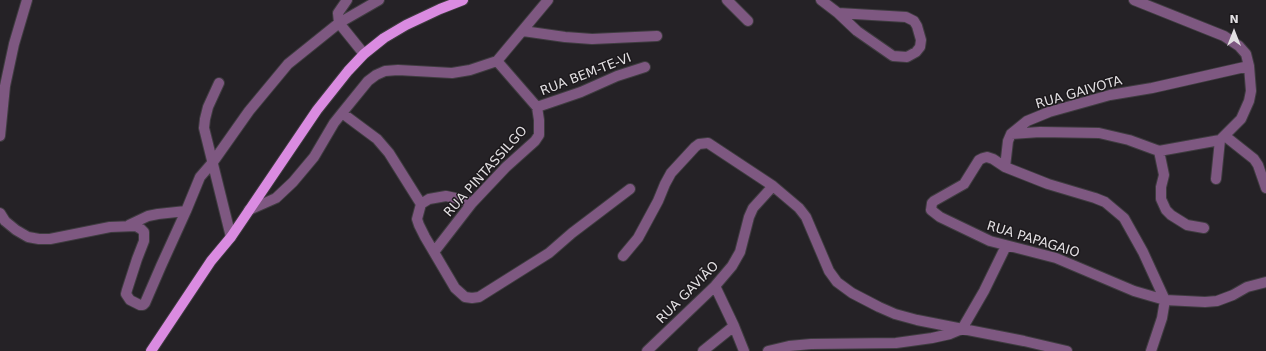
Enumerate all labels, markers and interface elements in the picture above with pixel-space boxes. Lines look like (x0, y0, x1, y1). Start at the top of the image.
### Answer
north arrow (1214, 12, 1254, 52)
text: N (1229, 13, 1239, 26)
street label: RUA BEM-TE-VI (538, 50, 634, 100)
street label: RUA GAIVOTA (1034, 73, 1124, 113)
street label: RUA PINTASSILGO (441, 123, 531, 221)
street label: RUA PAPAGAIO (985, 218, 1081, 262)
street label: RUA GAVIÃO (654, 259, 722, 327)

